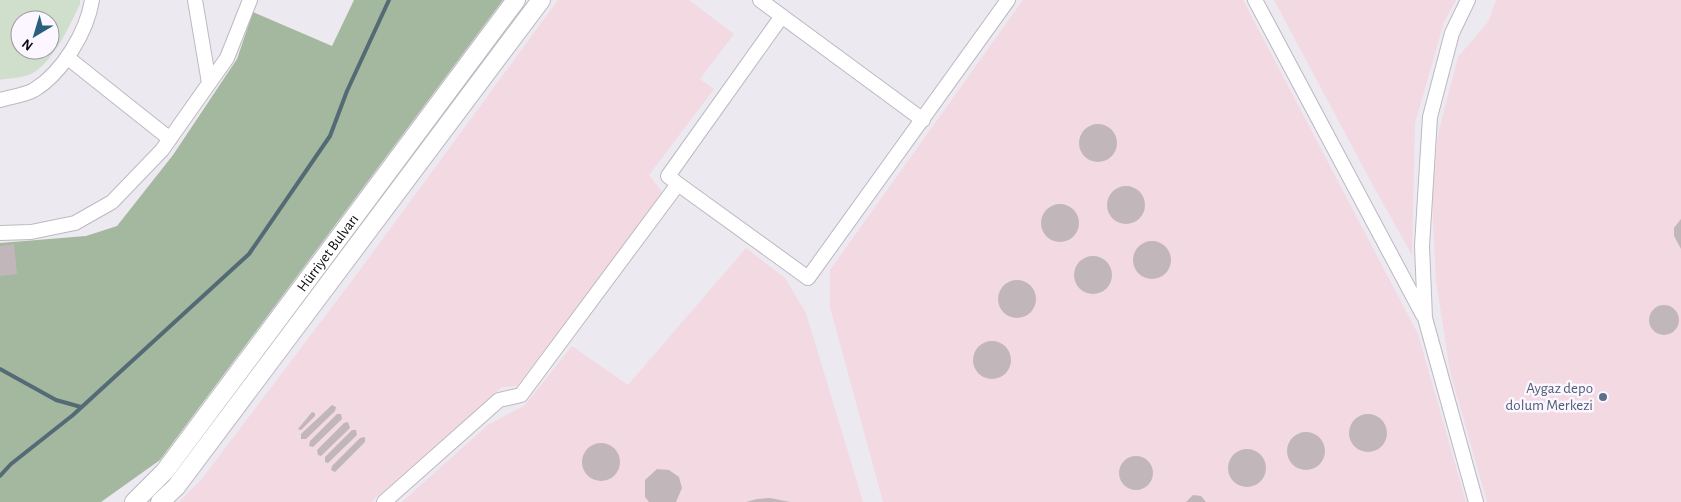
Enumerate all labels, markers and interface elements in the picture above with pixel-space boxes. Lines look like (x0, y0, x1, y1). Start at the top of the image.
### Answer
north arrow (10, 10, 60, 60)
text: N (19, 36, 36, 53)
street label: Hürriyet Bulvarı (294, 212, 362, 295)
place label: Aygaz depo dolum Merkezi (1506, 381, 1593, 413)
marker: Aygaz depo dolum Merkezi (1597, 391, 1609, 403)

